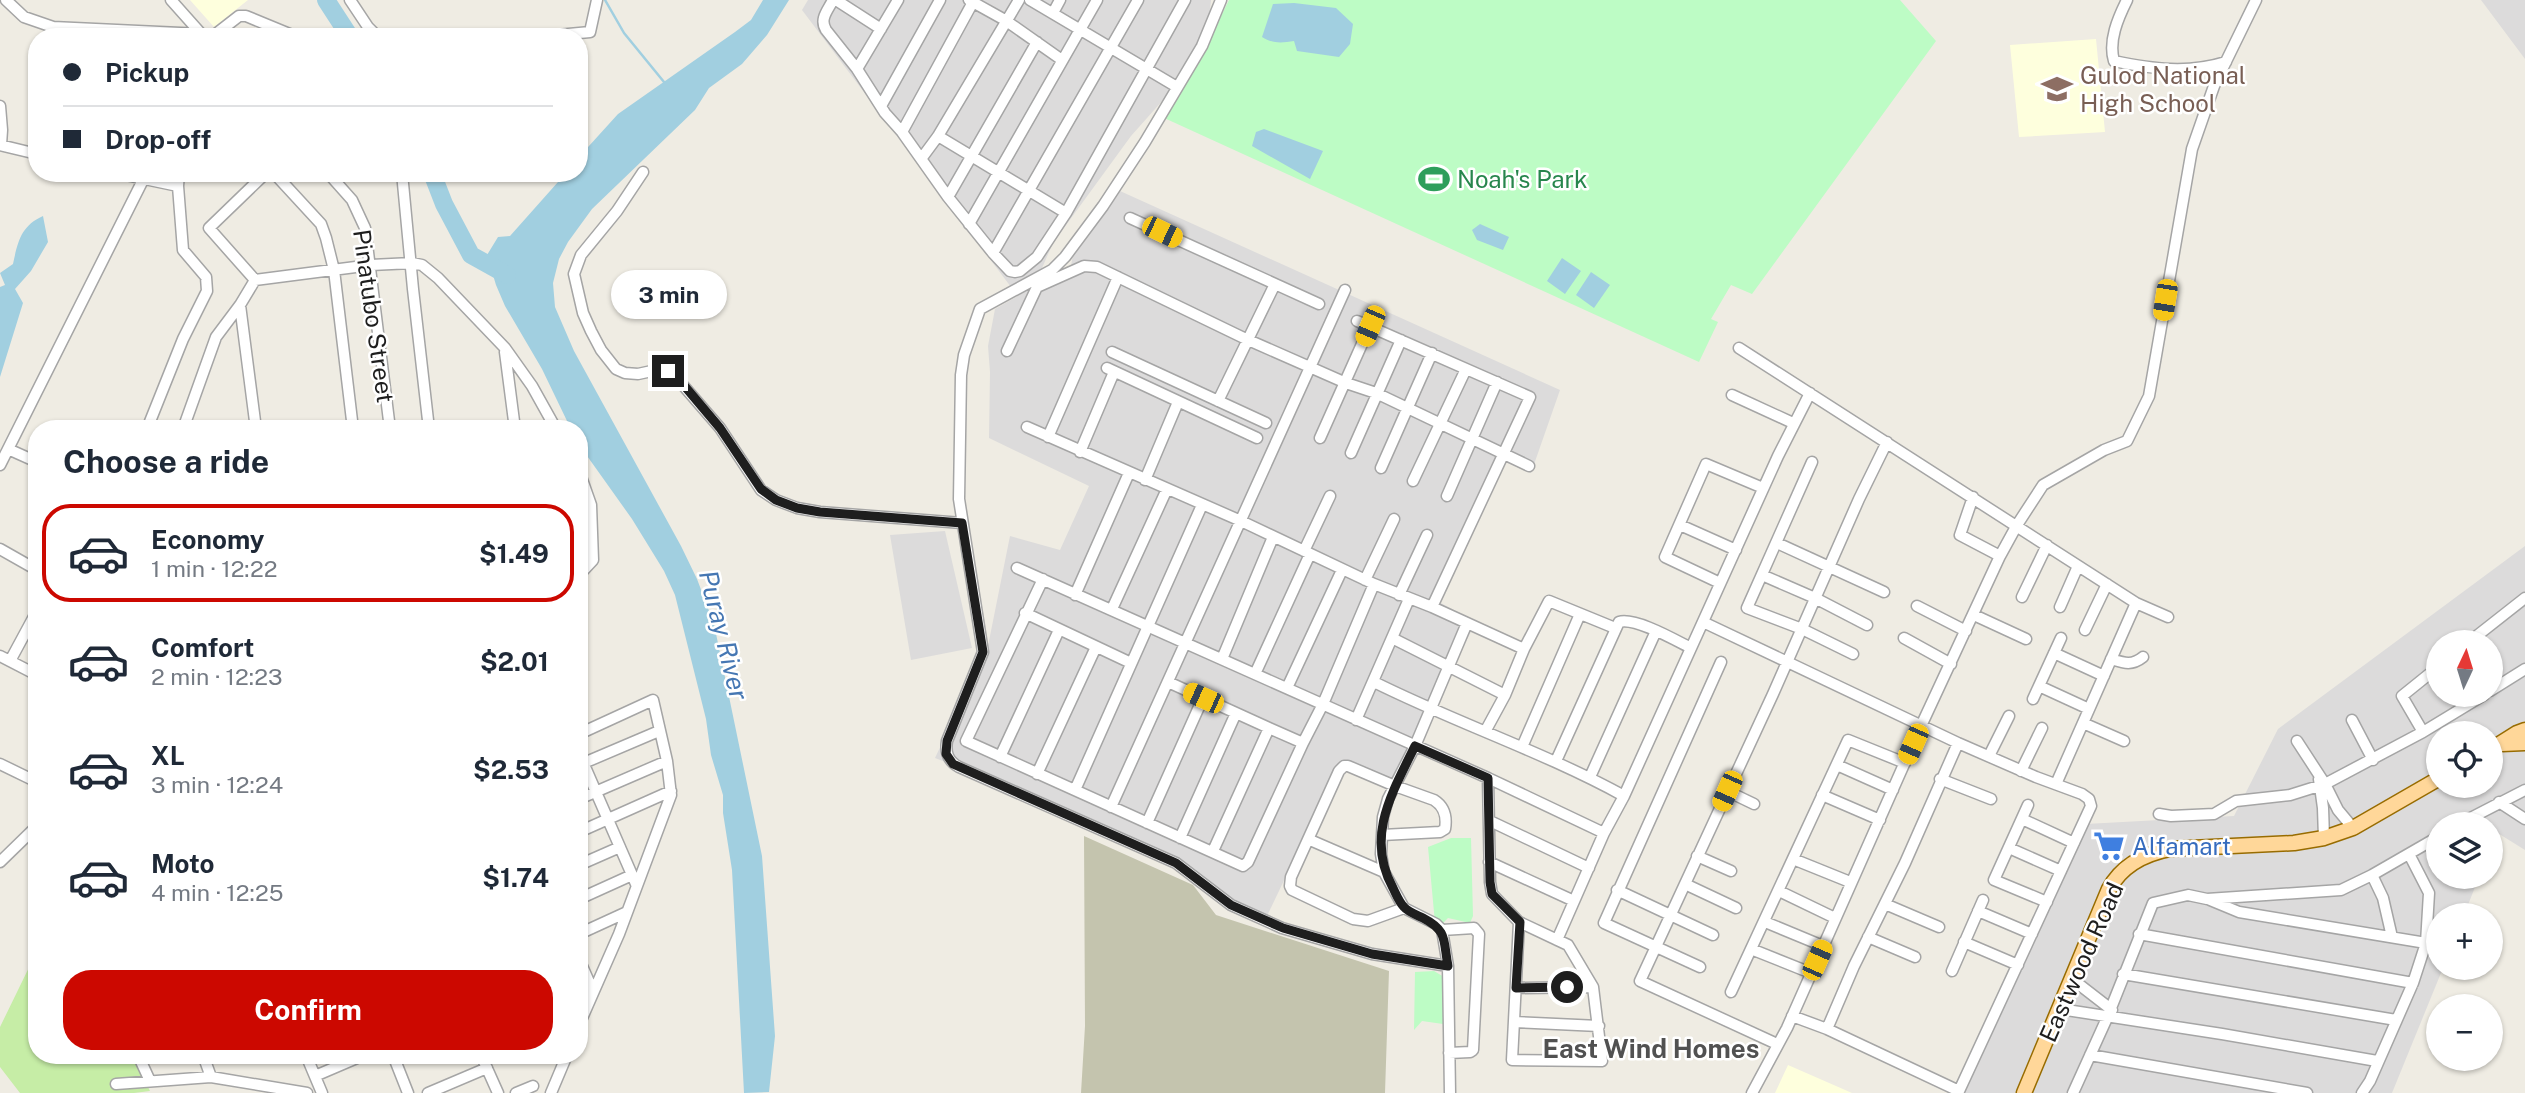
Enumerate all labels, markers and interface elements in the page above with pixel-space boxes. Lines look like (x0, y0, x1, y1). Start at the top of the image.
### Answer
text: Pickup (105, 57, 189, 88)
place label: Gulod National High School (2080, 61, 2246, 117)
school or university icon: Gulod National High School (2040, 72, 2074, 106)
text: Drop-off (105, 124, 211, 155)
sports icon: Noah's Park (1417, 162, 1451, 196)
place label: Noah's Park (1457, 165, 1587, 193)
car (1139, 213, 1186, 251)
street label: Pinatubo Street (348, 227, 400, 405)
callout: 3 min (610, 270, 726, 318)
car (2152, 278, 2179, 322)
text: 3 min (639, 281, 699, 308)
car (1353, 303, 1388, 349)
route end (652, 355, 684, 387)
text: Choose a ride (63, 443, 269, 480)
icon: car (67, 522, 130, 585)
text: Economy (151, 524, 264, 555)
text: $1.49 (479, 538, 549, 569)
text: 1 min · 12:22 (151, 555, 277, 582)
water label: Puray River (693, 567, 755, 703)
icon: car (67, 630, 130, 693)
north arrow (2426, 630, 2502, 707)
map controls (2426, 630, 2503, 1071)
text: Comfort (151, 632, 254, 663)
text: $2.01 (480, 646, 549, 677)
text: 2 min · 12:23 (151, 663, 283, 690)
car (1180, 680, 1227, 716)
car (1895, 721, 1932, 767)
button: locate (2426, 721, 2503, 798)
icon: car (67, 738, 130, 801)
text: XL (151, 740, 185, 771)
text: $2.53 (473, 754, 549, 785)
car (1709, 768, 1746, 814)
text: 3 min · 12:24 (151, 771, 283, 798)
button: layers (2426, 812, 2503, 889)
supermarket icon: Alfamart (2092, 829, 2126, 863)
place label: Alfamart (2132, 832, 2231, 860)
icon: car (67, 846, 130, 909)
text: Moto (151, 848, 214, 879)
text: $1.74 (482, 862, 549, 893)
street label: Eastwood Road (2033, 878, 2129, 1046)
text: 4 min · 12:25 (151, 879, 284, 906)
button: + (2426, 903, 2503, 980)
car (1799, 937, 1836, 983)
button: Confirm (63, 970, 553, 1050)
route start (1551, 971, 1583, 1003)
button: − (2426, 994, 2503, 1071)
district label: East Wind Homes (1543, 1033, 1759, 1064)

